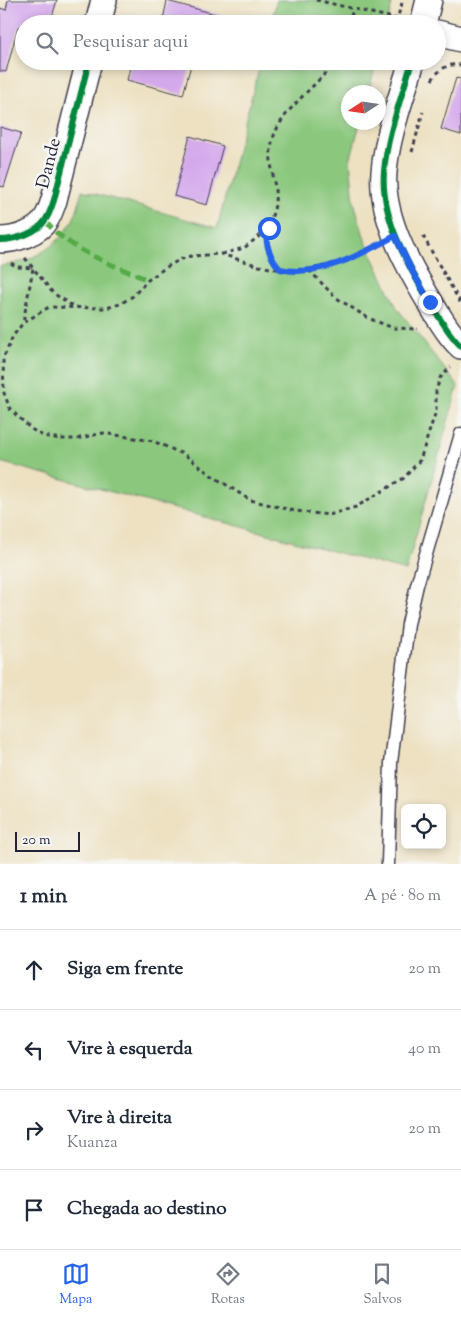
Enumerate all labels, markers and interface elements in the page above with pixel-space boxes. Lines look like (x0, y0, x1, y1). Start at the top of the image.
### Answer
search box (15, 15, 446, 70)
icon: search (33, 29, 61, 57)
text: Pesquisar aqui (73, 29, 188, 56)
north arrow (341, 85, 386, 130)
street label: Dande (31, 135, 69, 192)
route start (258, 217, 281, 240)
route end (419, 291, 442, 314)
map controls (401, 804, 446, 849)
button: locate (401, 804, 446, 849)
scale bar (15, 829, 80, 852)
text: 20 m (22, 831, 51, 851)
text: 1 min (20, 882, 67, 912)
text: A pé · 80 m (364, 885, 441, 908)
icon: ahead (20, 956, 48, 984)
text: Siga em frente (67, 956, 183, 983)
text: 20 m (408, 958, 441, 981)
icon: left (20, 1036, 48, 1064)
text: Vire à esquerda (67, 1036, 193, 1063)
text: 40 m (408, 1038, 441, 1061)
text: Vire à direita (67, 1105, 172, 1132)
icon: right (20, 1116, 48, 1144)
text: 20 m (408, 1118, 441, 1141)
text: Kuanza (67, 1132, 118, 1155)
icon: arrive (20, 1196, 48, 1224)
text: Chegada ao destino (67, 1196, 227, 1223)
tab: Mapa (59, 1260, 93, 1310)
tab: Rotas (211, 1260, 245, 1310)
tab: Salvos (363, 1260, 402, 1310)

